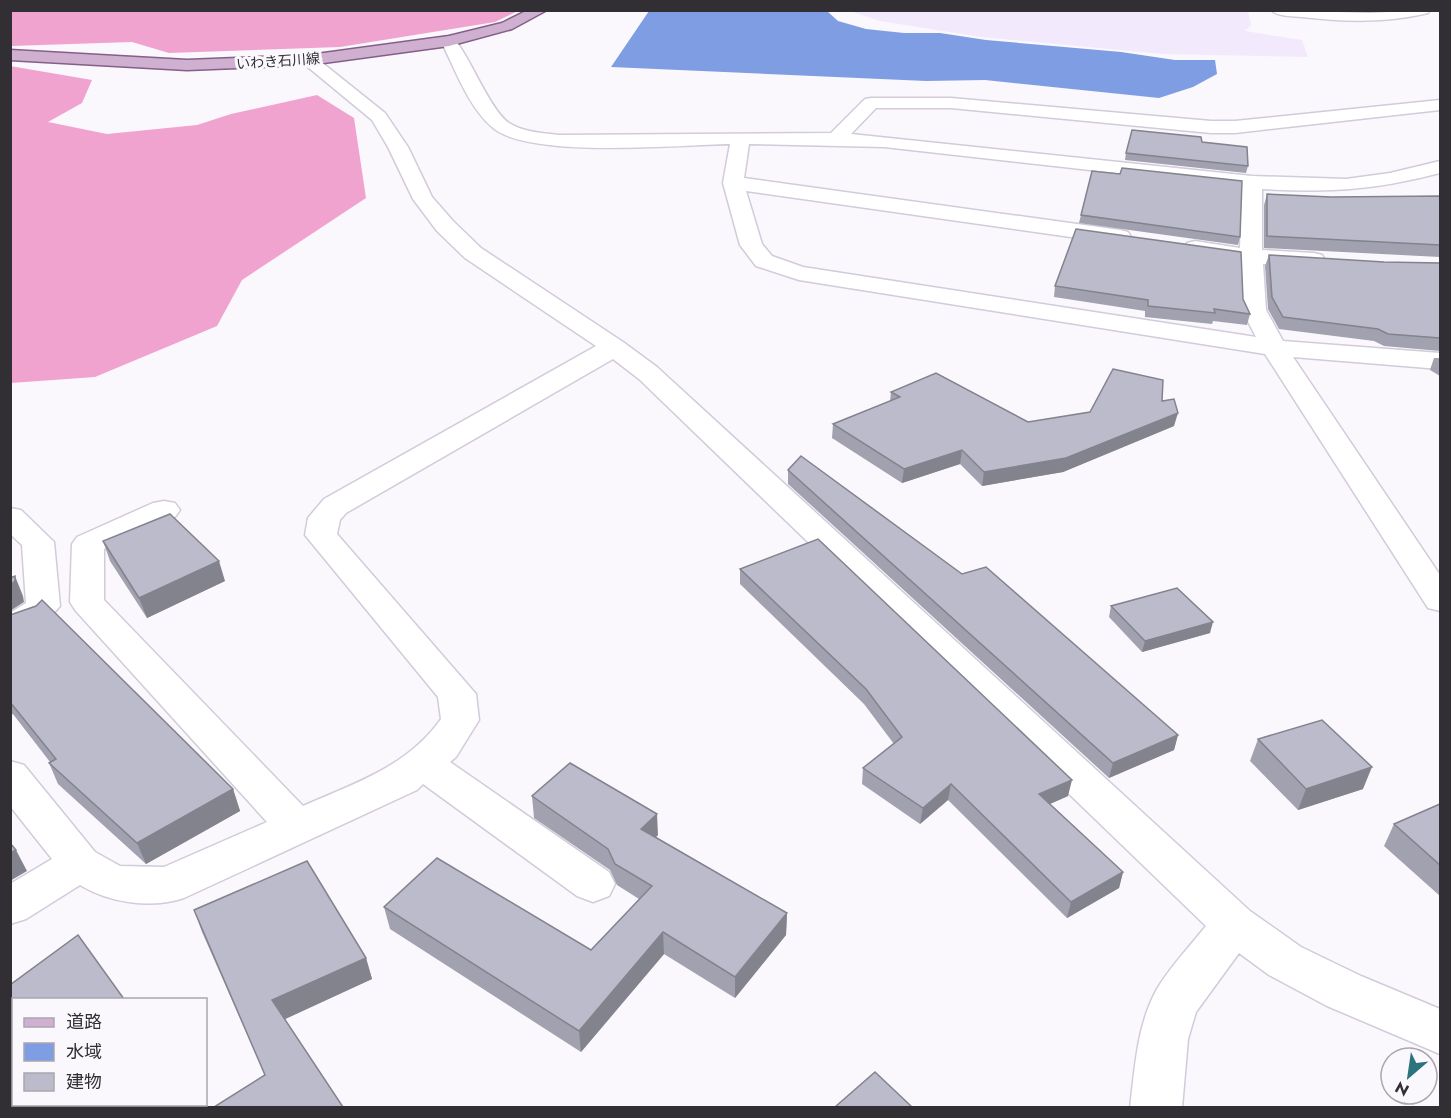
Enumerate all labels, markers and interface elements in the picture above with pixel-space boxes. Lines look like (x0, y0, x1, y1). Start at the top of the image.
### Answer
street label: いわき石川線 (235, 48, 321, 74)
legend (12, 998, 207, 1106)
text: 道路 (66, 1009, 102, 1035)
text: 水域 (66, 1039, 102, 1065)
north arrow (1379, 1046, 1439, 1106)
text: 建物 (66, 1069, 102, 1095)
text: N (1391, 1076, 1413, 1102)

